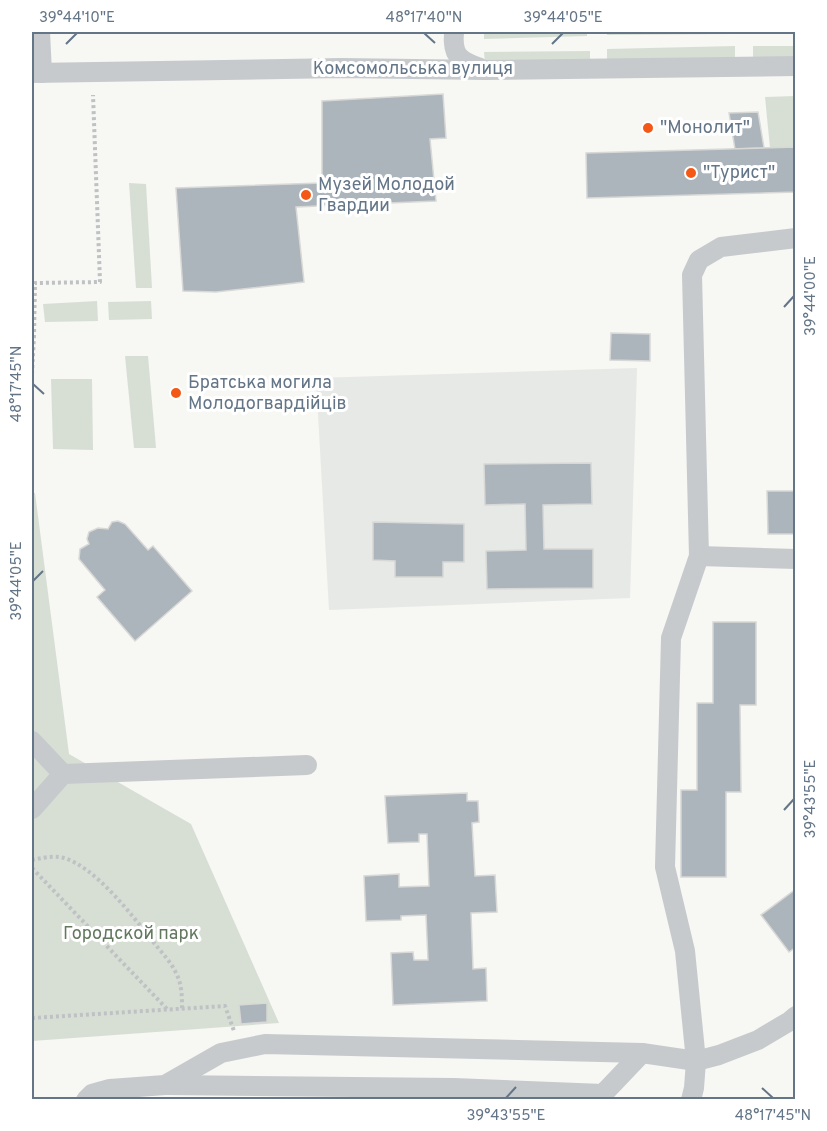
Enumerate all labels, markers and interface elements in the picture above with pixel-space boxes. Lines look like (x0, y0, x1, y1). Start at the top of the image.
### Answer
text: 39°44'10"E (39, 9, 115, 28)
text: 48°17'40"N (386, 9, 462, 28)
text: 39°44'05"E (523, 9, 603, 28)
street label: Комсомольська вулиця (313, 58, 513, 81)
place label: "Монолит" (660, 117, 750, 140)
marker: "Монолит" (641, 121, 655, 135)
place label: "Турист" (703, 162, 775, 185)
marker: "Турист" (684, 166, 698, 180)
place label: Музей Молодой Гвардии (318, 174, 455, 218)
marker: Музей Молодой Гвардии (299, 188, 313, 202)
text: 39°44'00"E (802, 256, 821, 336)
text: 48°17'45"N (8, 346, 27, 422)
place label: Братська могила Молодогвардійців (188, 372, 347, 416)
marker: Братська могила Молодогвардійців (169, 386, 183, 400)
text: 39°44'05"E (8, 541, 27, 621)
text: 39°43'55"E (802, 759, 821, 839)
park label: Городской парк (63, 923, 199, 946)
text: 39°43'55"E (466, 1107, 546, 1126)
text: 48°17'45"N (735, 1107, 811, 1126)

